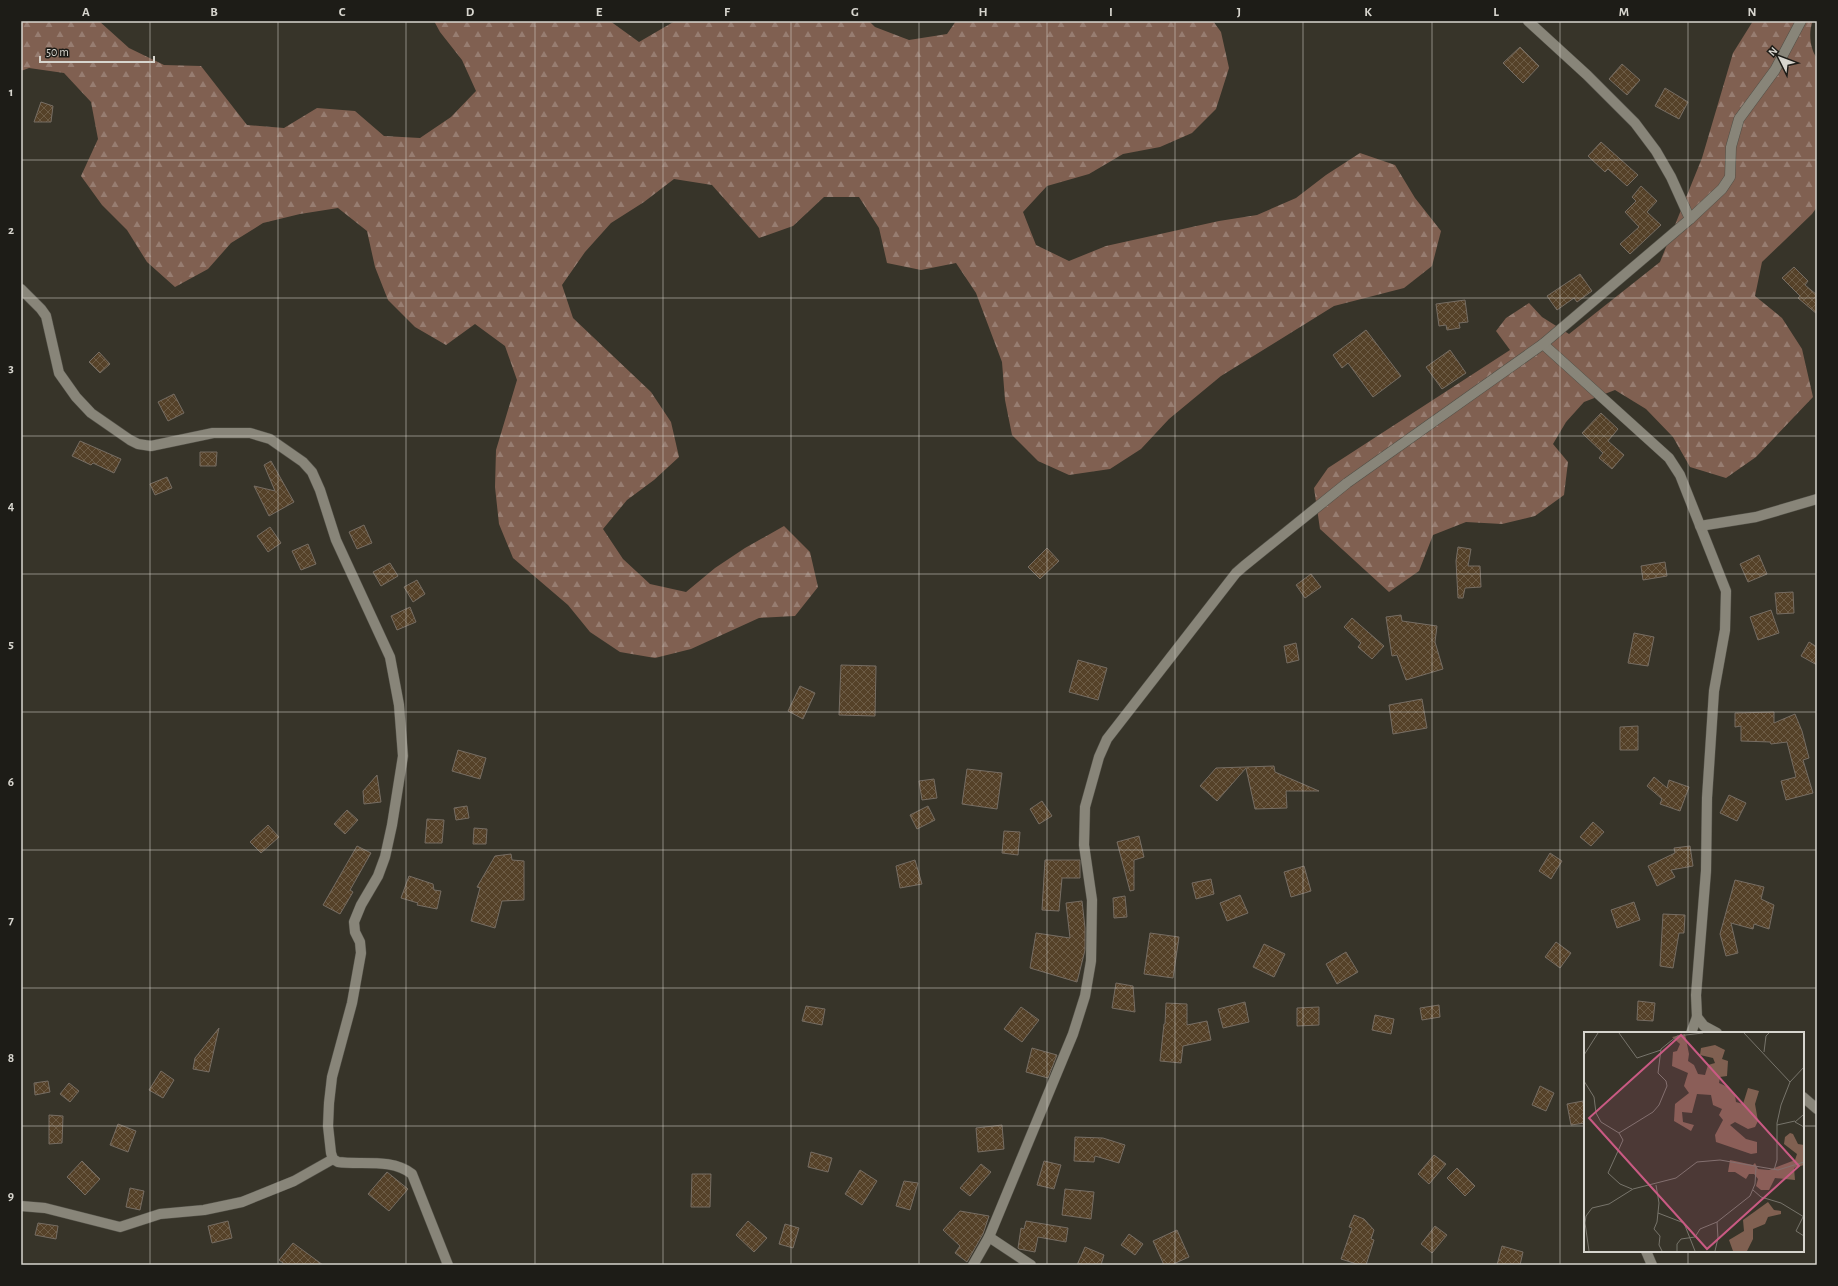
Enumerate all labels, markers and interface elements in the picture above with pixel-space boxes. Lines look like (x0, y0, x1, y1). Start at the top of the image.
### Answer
text: A (82, 6, 90, 19)
text: B (210, 6, 218, 19)
text: C (339, 6, 346, 19)
text: D (466, 6, 475, 19)
text: E (596, 6, 603, 19)
text: F (724, 6, 731, 19)
text: G (851, 6, 859, 19)
text: H (978, 6, 988, 19)
text: I (1109, 6, 1113, 19)
text: J (1237, 6, 1241, 19)
text: K (1364, 6, 1372, 19)
text: L (1493, 6, 1499, 19)
text: M (1619, 6, 1629, 19)
text: N (1747, 6, 1757, 19)
scale bar (40, 38, 154, 64)
north arrow (1760, 38, 1800, 78)
text: N (1766, 45, 1780, 58)
text: 50 m (46, 46, 69, 58)
text: 1 (9, 86, 13, 99)
text: 2 (8, 224, 14, 237)
text: 3 (8, 362, 14, 375)
text: 4 (8, 500, 15, 513)
text: 5 (8, 638, 14, 651)
text: 6 (8, 776, 14, 789)
text: 7 (8, 914, 14, 927)
inset map (1584, 1032, 1804, 1252)
text: 8 (8, 1052, 14, 1065)
text: 9 (8, 1190, 14, 1203)

